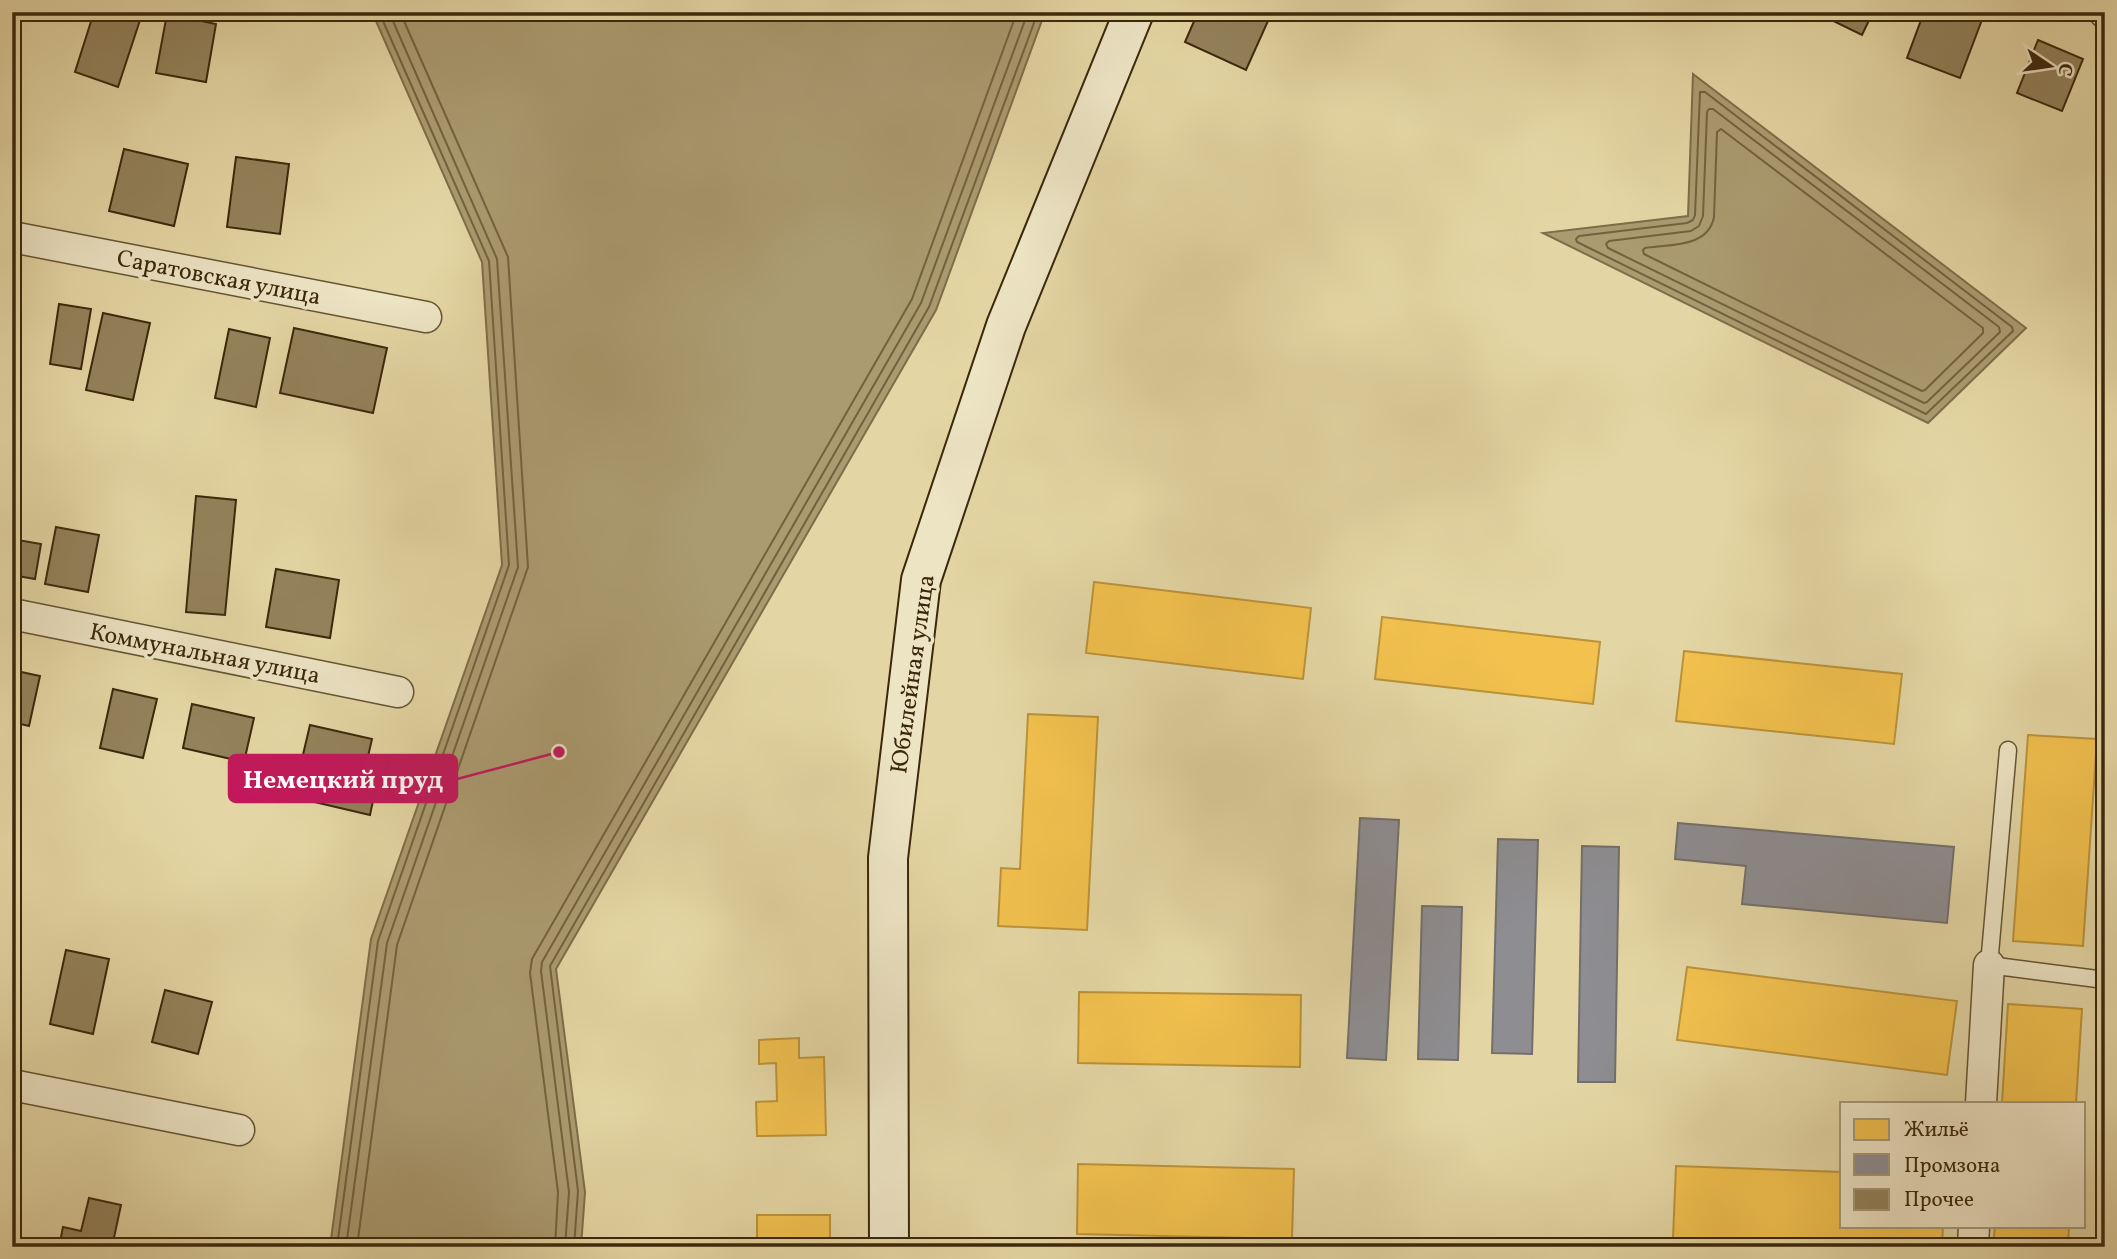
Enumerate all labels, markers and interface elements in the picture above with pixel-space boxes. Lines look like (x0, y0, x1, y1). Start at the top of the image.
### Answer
north arrow (2016, 32, 2086, 102)
text: С (2051, 60, 2079, 78)
street label: Саратовская улица (114, 242, 324, 315)
street label: Юбилейная улица (883, 573, 945, 776)
street label: Коммунальная улица (86, 616, 323, 694)
callout: Немецкий пруд (229, 755, 457, 802)
text: Немецкий пруд (243, 763, 443, 799)
legend (1840, 1102, 2086, 1228)
text: Жильё (1904, 1116, 1969, 1145)
text: Промзона (1904, 1152, 2000, 1181)
text: Прочее (1904, 1186, 1974, 1215)

